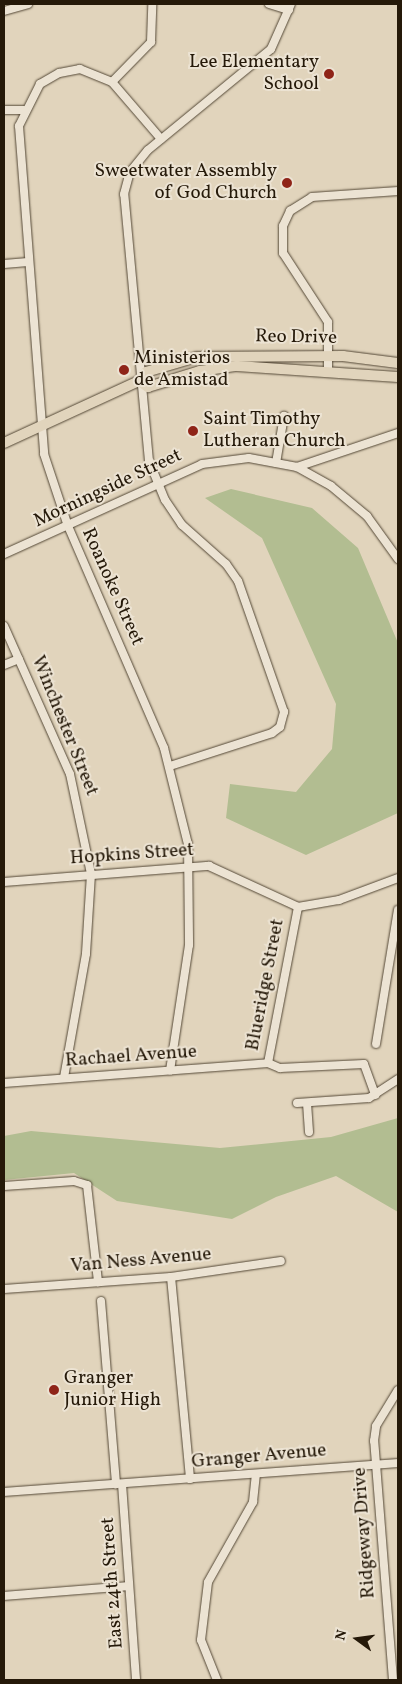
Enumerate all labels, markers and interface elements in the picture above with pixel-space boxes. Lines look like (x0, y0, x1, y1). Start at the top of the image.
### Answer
place label: Lee Elementary School (189, 52, 319, 96)
marker: Lee Elementary School (323, 68, 335, 80)
place label: Sweetwater Assembly of God Church (95, 161, 277, 205)
marker: Sweetwater Assembly of God Church (281, 177, 293, 189)
street label: Reo Drive (255, 326, 337, 350)
place label: Ministerios de Amistad (134, 348, 230, 392)
marker: Ministerios de Amistad (118, 364, 130, 376)
place label: Saint Timothy Lutheran Church (203, 409, 346, 453)
marker: Saint Timothy Lutheran Church (187, 425, 199, 437)
street label: Morningside Street (30, 445, 186, 533)
street label: Roanoke Street (76, 525, 148, 649)
street label: Winchester Street (26, 653, 102, 799)
street label: Hopkins Street (69, 839, 195, 871)
street label: Blueridge Street (242, 917, 290, 1053)
street label: Rachael Avenue (64, 1041, 198, 1073)
street label: Van Ness Avenue (70, 1243, 212, 1279)
place label: Granger Junior High (64, 1368, 161, 1412)
marker: Granger Junior High (48, 1384, 60, 1396)
street label: Granger Avenue (191, 1440, 327, 1474)
street label: Ridgeway Drive (349, 1466, 381, 1600)
street label: East 24th Street (97, 1516, 129, 1650)
north arrow (332, 1614, 382, 1664)
text: N (332, 1628, 352, 1642)

